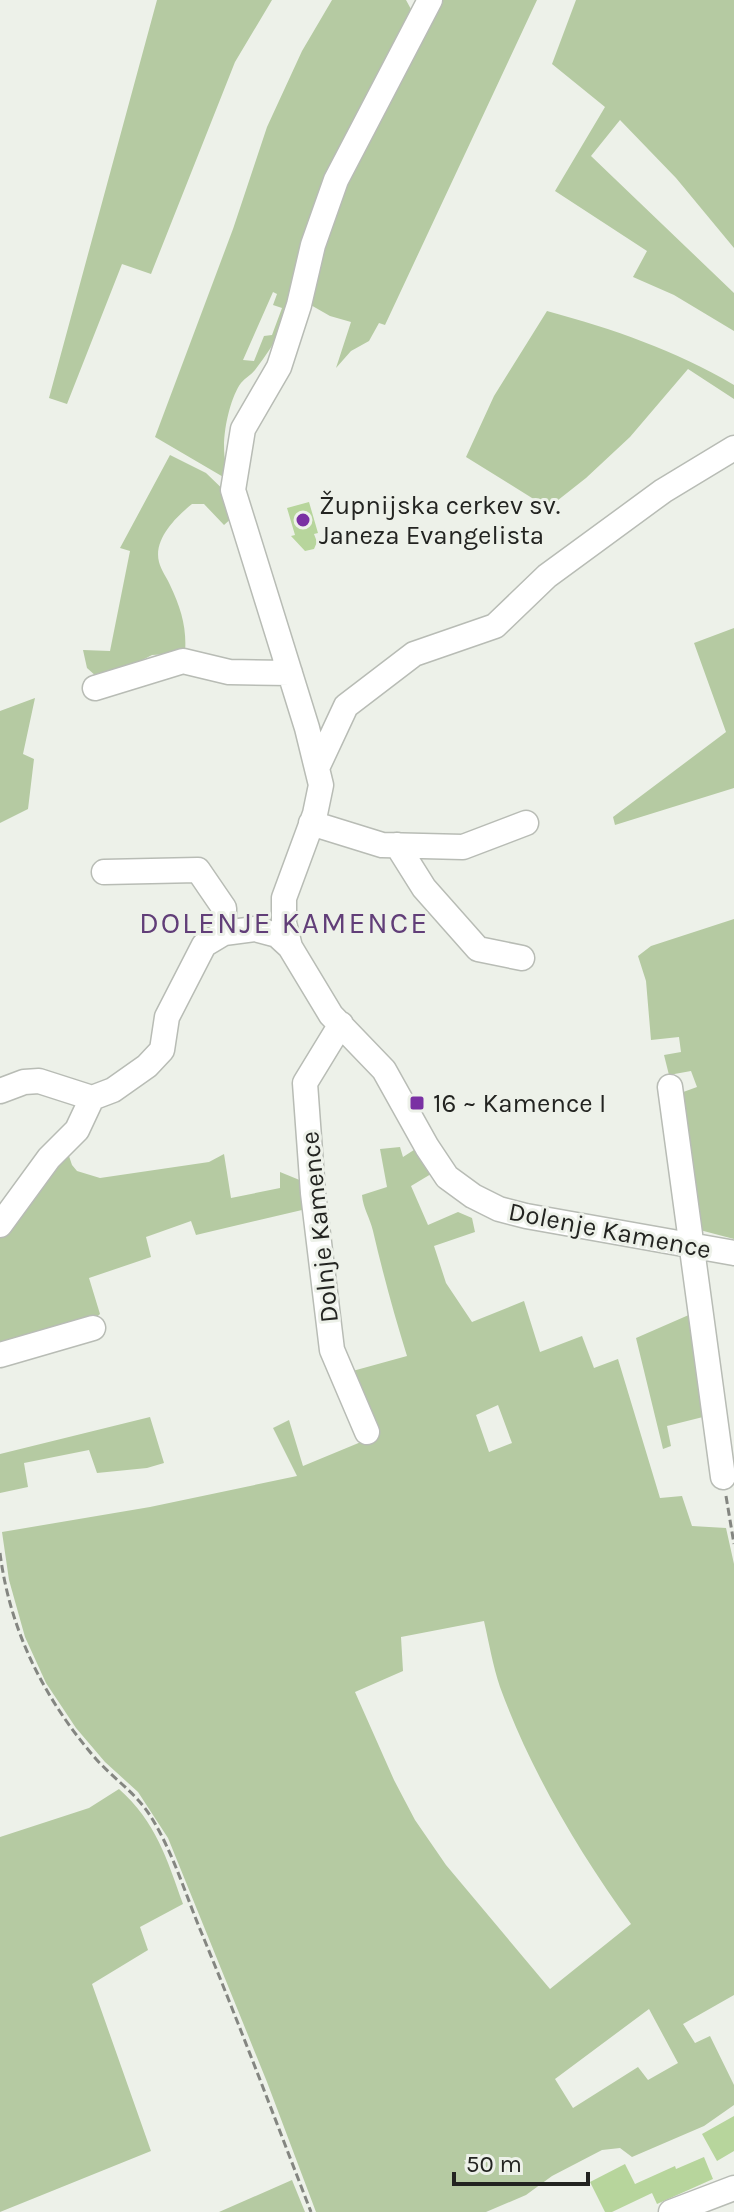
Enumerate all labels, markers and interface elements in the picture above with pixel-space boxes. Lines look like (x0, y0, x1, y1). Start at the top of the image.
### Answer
place label: Župnijska cerkev sv. Janeza Evangelista (319, 490, 561, 551)
marker: Župnijska cerkev sv. Janeza Evangelista (294, 511, 312, 529)
district label: DOLENJE KAMENCE (139, 905, 429, 941)
place label: 16 ~ Kamence I (433, 1088, 606, 1119)
marker: 16 ~ Kamence I (408, 1094, 426, 1112)
street label: Dolnje Kamence (294, 1130, 345, 1324)
street label: Dolenje Kamence (506, 1196, 714, 1265)
scale bar (454, 2136, 588, 2186)
text: 50 m (466, 2150, 522, 2178)

